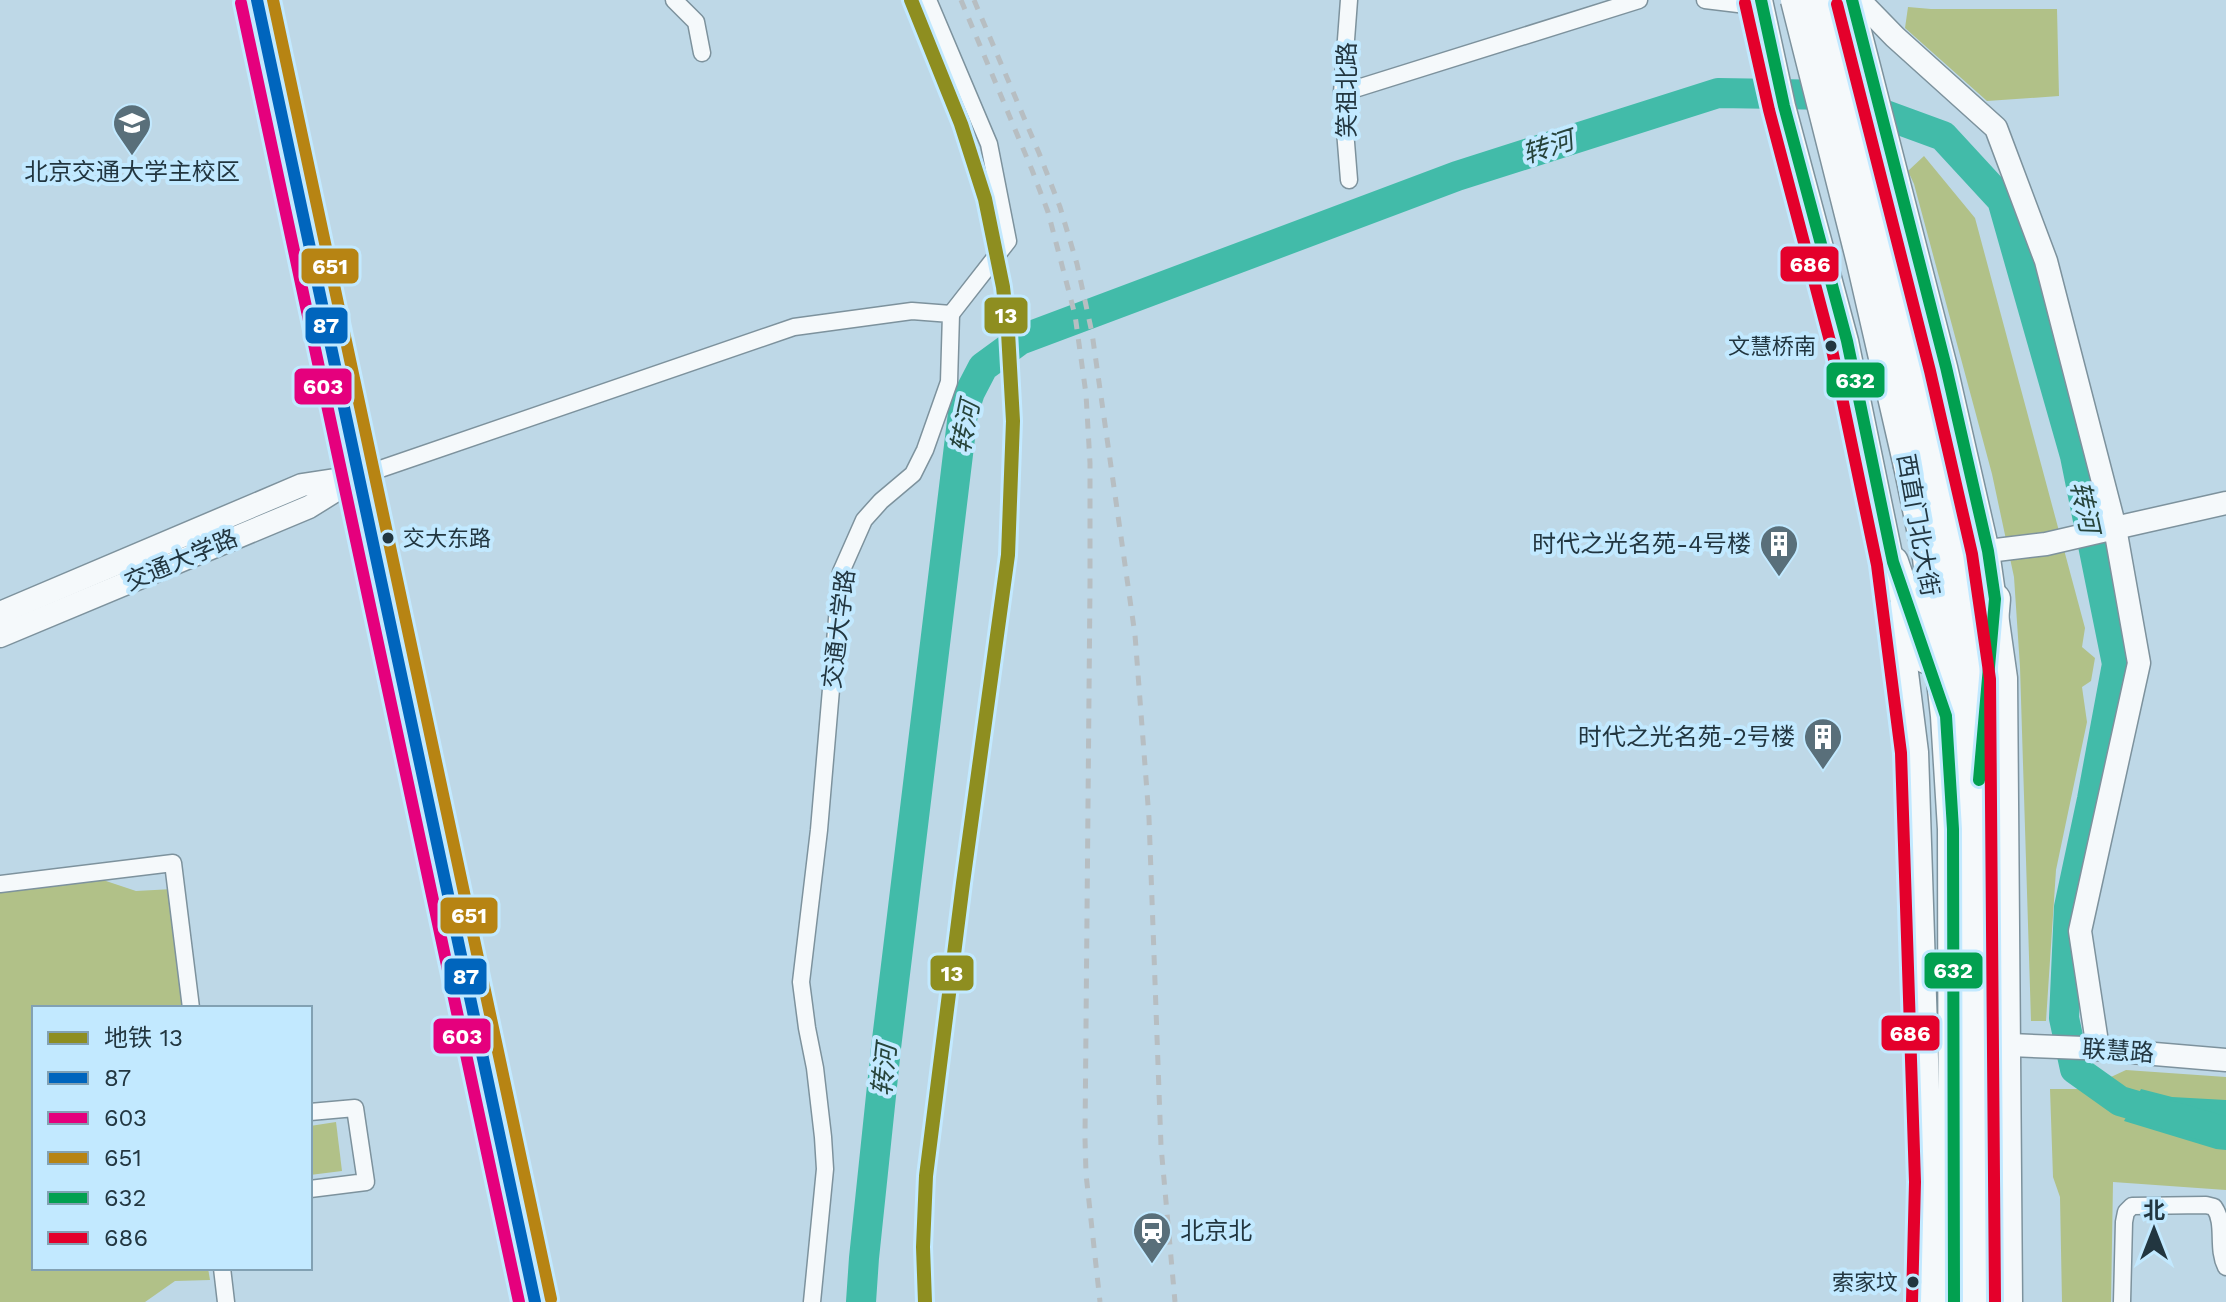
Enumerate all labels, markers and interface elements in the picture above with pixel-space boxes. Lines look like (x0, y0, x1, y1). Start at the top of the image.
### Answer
street label: 笑祖北路 (1333, 42, 1361, 138)
school or university icon: 北京交通大学主校区 (111, 102, 153, 157)
water label: 转河 (1519, 123, 1582, 169)
place label: 北京交通大学主校区 (24, 158, 240, 186)
line badge: 686 (1779, 245, 1840, 283)
line badge: 651 (300, 247, 360, 285)
text: 686 (1790, 252, 1830, 277)
text: 651 (312, 254, 348, 279)
line badge: 13 (983, 296, 1029, 335)
text: 13 (995, 303, 1017, 328)
line badge: 87 (304, 306, 349, 345)
text: 87 (313, 313, 339, 338)
place label: 文慧桥南 (1728, 334, 1816, 359)
marker: 文慧桥南 (1823, 338, 1839, 354)
line badge: 632 (1825, 361, 1886, 399)
line badge: 603 (293, 367, 353, 406)
text: 632 (1835, 368, 1875, 393)
text: 603 (303, 374, 343, 399)
water label: 转河 (945, 394, 986, 456)
street label: 西直门北大街 (1892, 452, 1944, 598)
water label: 转河 (2065, 478, 2106, 540)
building icon: 时代之光名苑-4号楼 (1758, 523, 1800, 578)
street label: 交通大学路 (120, 524, 242, 596)
place label: 交大东路 (403, 526, 491, 551)
marker: 交大东路 (380, 530, 396, 546)
place label: 时代之光名苑-4号楼 (1532, 530, 1751, 558)
street label: 交通大学路 (818, 568, 860, 690)
building icon: 时代之光名苑-2号楼 (1802, 716, 1844, 771)
place label: 时代之光名苑-2号楼 (1578, 723, 1795, 751)
line badge: 651 (439, 896, 499, 935)
text: 651 (451, 903, 487, 928)
line badge: 632 (1923, 951, 1984, 990)
line badge: 13 (929, 954, 975, 992)
line badge: 87 (443, 957, 488, 996)
text: 632 (1933, 958, 1973, 983)
text: 13 (941, 961, 963, 986)
text: 87 (453, 964, 479, 989)
legend (32, 1006, 312, 1270)
line badge: 686 (1880, 1014, 1941, 1052)
line badge: 603 (432, 1017, 492, 1055)
text: 686 (1890, 1021, 1930, 1046)
text: 地铁 13 (104, 1024, 183, 1052)
text: 603 (442, 1024, 482, 1049)
street label: 联慧路 (2081, 1035, 2155, 1067)
water label: 转河 (866, 1038, 902, 1097)
text: 87 (104, 1064, 131, 1092)
text: 603 (104, 1104, 147, 1132)
text: 651 (104, 1144, 142, 1172)
text: 632 (104, 1184, 147, 1212)
north arrow (2114, 1190, 2194, 1270)
text: 北 (2143, 1198, 2165, 1223)
station icon: 北京北 (1131, 1210, 1173, 1265)
place label: 北京北 (1180, 1217, 1252, 1245)
text: 686 (104, 1224, 148, 1252)
place label: 索家坟 (1832, 1270, 1898, 1295)
marker: 索家坟 (1905, 1274, 1921, 1290)

